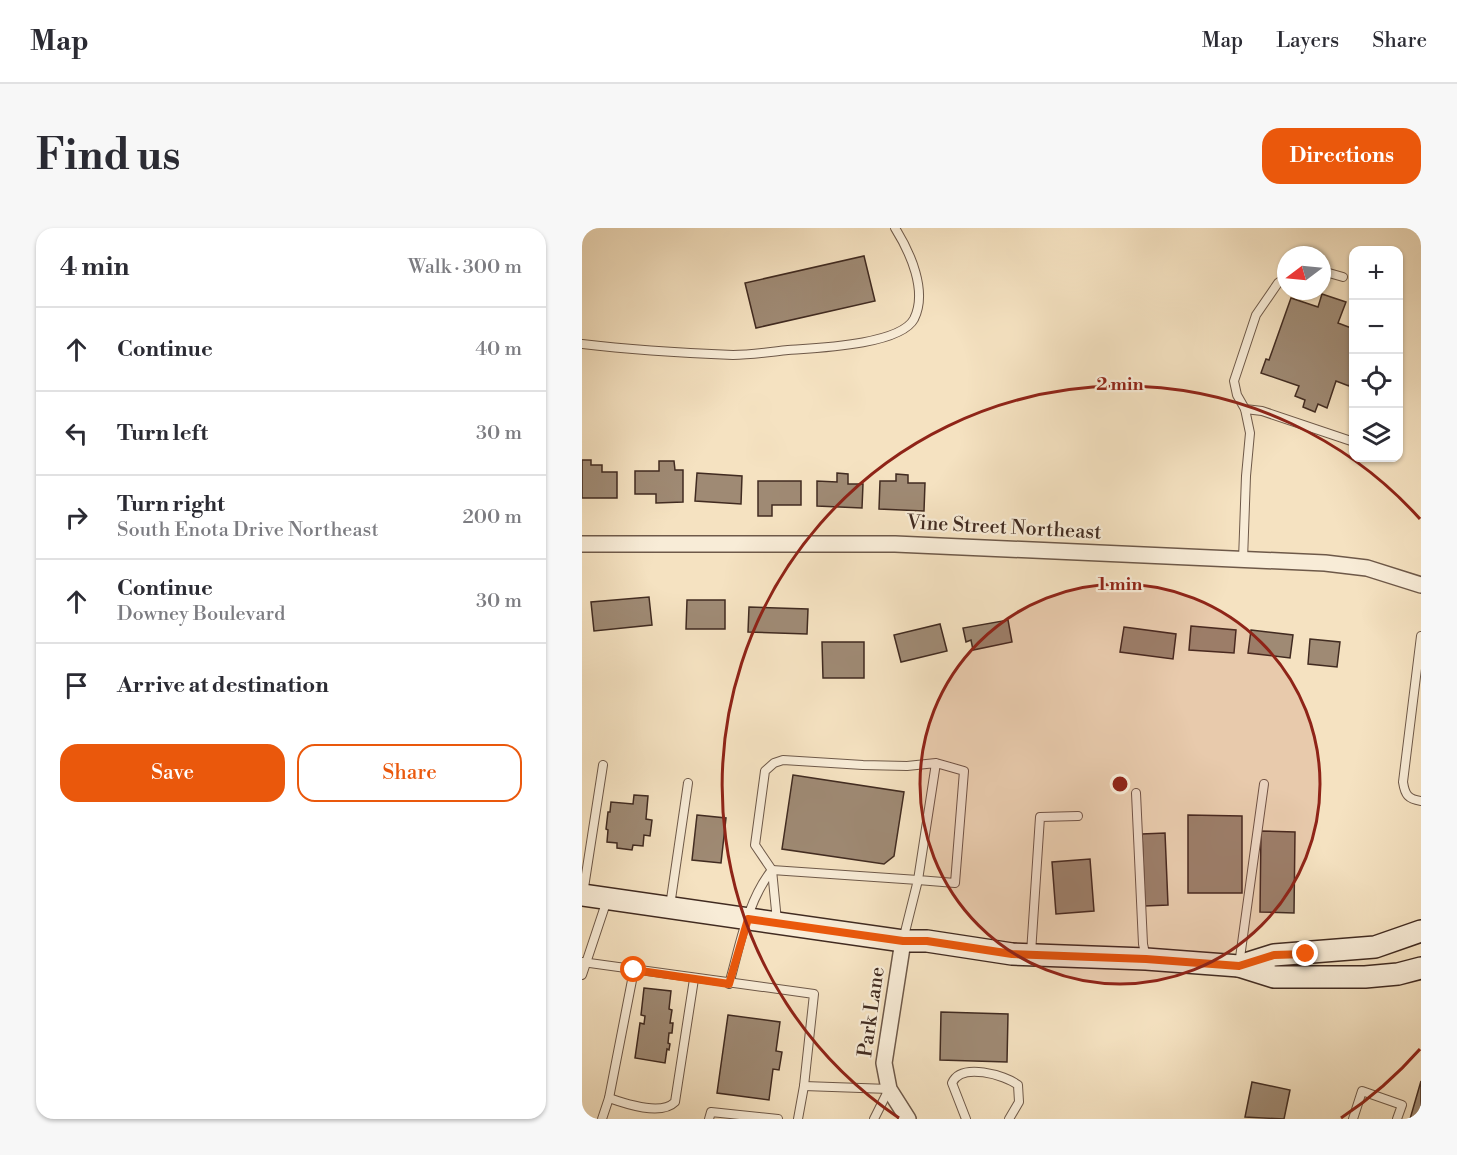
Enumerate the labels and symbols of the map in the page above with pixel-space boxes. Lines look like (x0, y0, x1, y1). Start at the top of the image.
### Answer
north arrow (1277, 246, 1331, 300)
text: 2 min (1096, 373, 1144, 396)
street label: Vine Street Northeast (905, 510, 1102, 546)
text: 1 min (1098, 573, 1142, 596)
centre of rings (1110, 774, 1130, 794)
route end (1292, 940, 1318, 966)
route start (620, 956, 646, 982)
street label: Park Lane (853, 965, 891, 1059)

